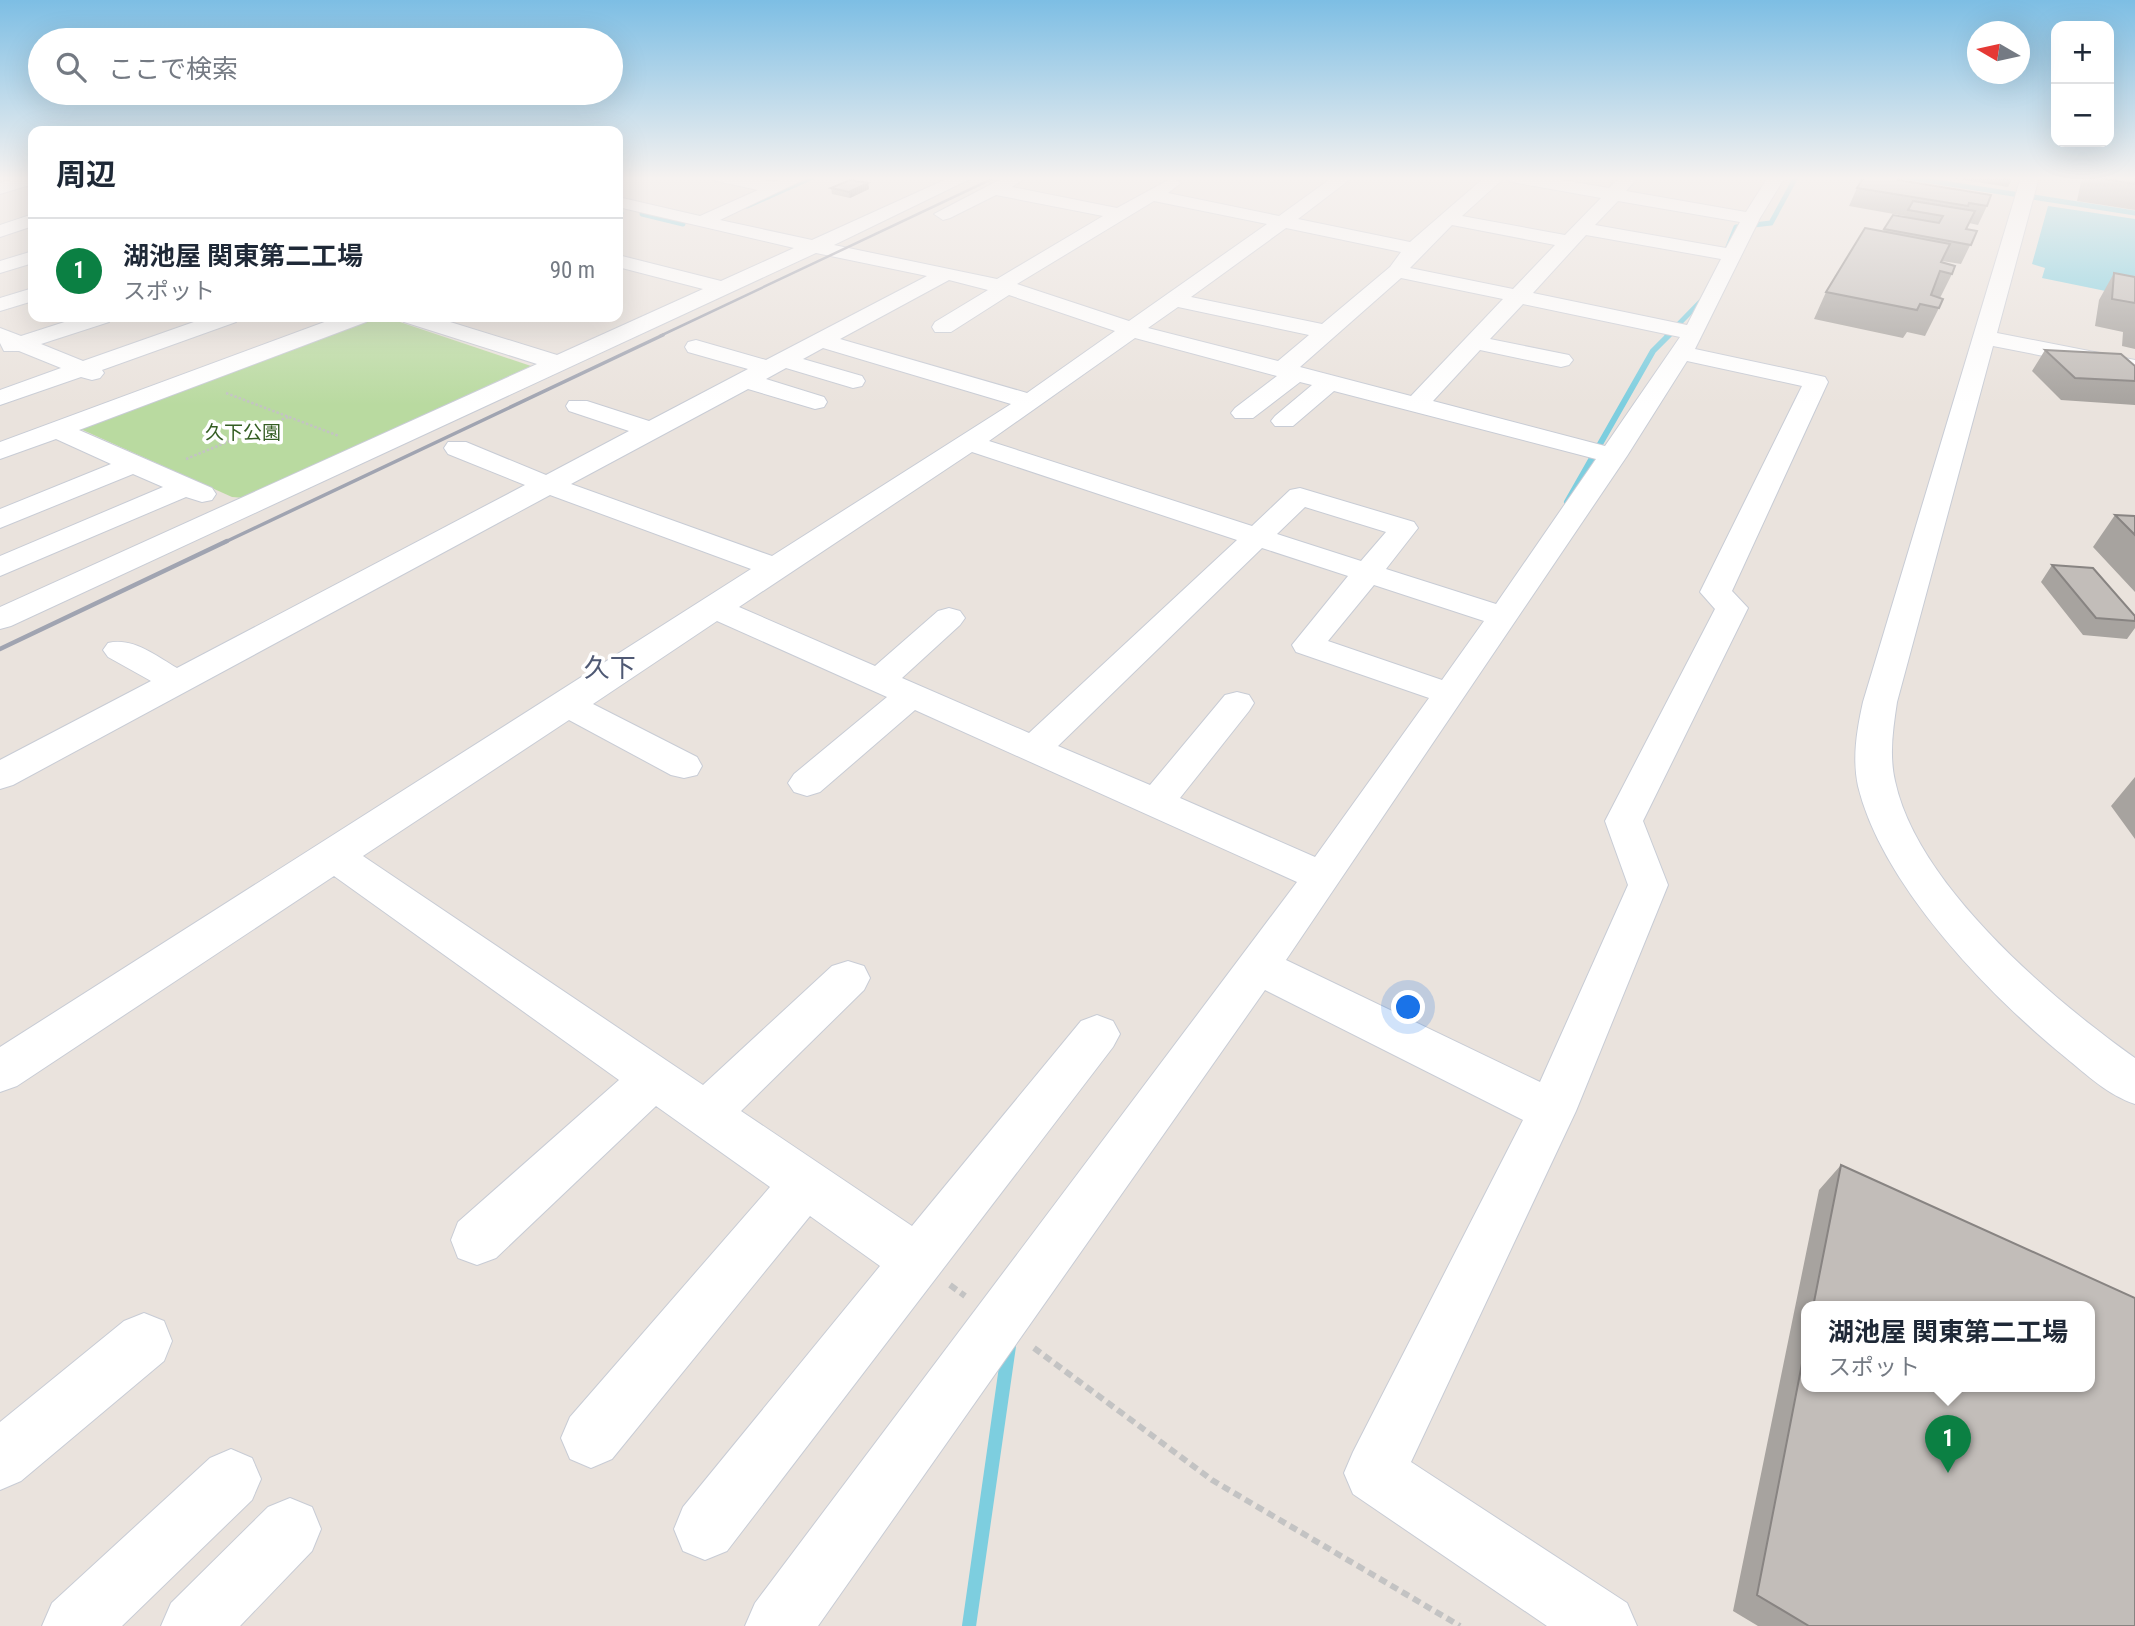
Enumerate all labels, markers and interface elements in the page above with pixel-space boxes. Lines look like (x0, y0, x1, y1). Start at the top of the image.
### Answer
north arrow (1967, 21, 2030, 84)
map controls (2051, 21, 2114, 147)
button: + (2051, 21, 2114, 84)
search box (28, 28, 623, 105)
icon: search (52, 48, 90, 86)
text: ここで検索 (108, 54, 238, 84)
button: − (2051, 84, 2114, 147)
text: 周辺 (56, 157, 116, 192)
text: 湖池屋 関東第二工場 (123, 241, 363, 271)
text: 1 (73, 257, 85, 284)
text: 90 m (550, 257, 595, 284)
text: スポット (123, 278, 215, 305)
park label: 久下公園 (205, 421, 281, 444)
district label: 久下 (584, 653, 636, 683)
your location (1391, 990, 1425, 1024)
popup (1801, 1301, 2095, 1392)
text: 湖池屋 関東第二工場 (1828, 1317, 2068, 1347)
text: スポット (1828, 1354, 1920, 1381)
pin: 1 (1925, 1415, 1971, 1473)

